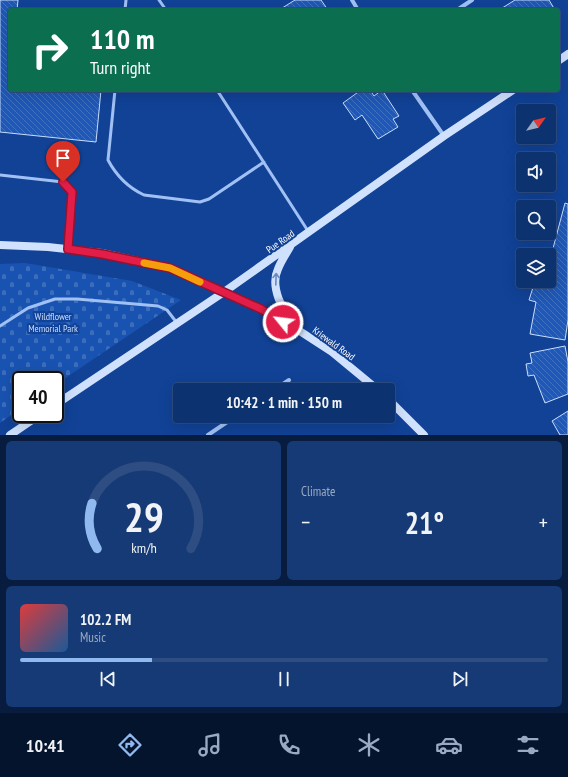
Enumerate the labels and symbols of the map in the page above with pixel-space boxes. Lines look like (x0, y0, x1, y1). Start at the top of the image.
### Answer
north arrow (516, 104, 556, 144)
pin (46, 141, 80, 182)
street label: Pue Road (263, 227, 297, 256)
one-way arrow (273, 273, 280, 286)
position arrow (262, 301, 304, 343)
park label: Wildflower Memorial Park (28, 310, 78, 335)
street label: Kriewald Road (310, 324, 358, 363)
speed limit sign: 40 (12, 371, 64, 423)

